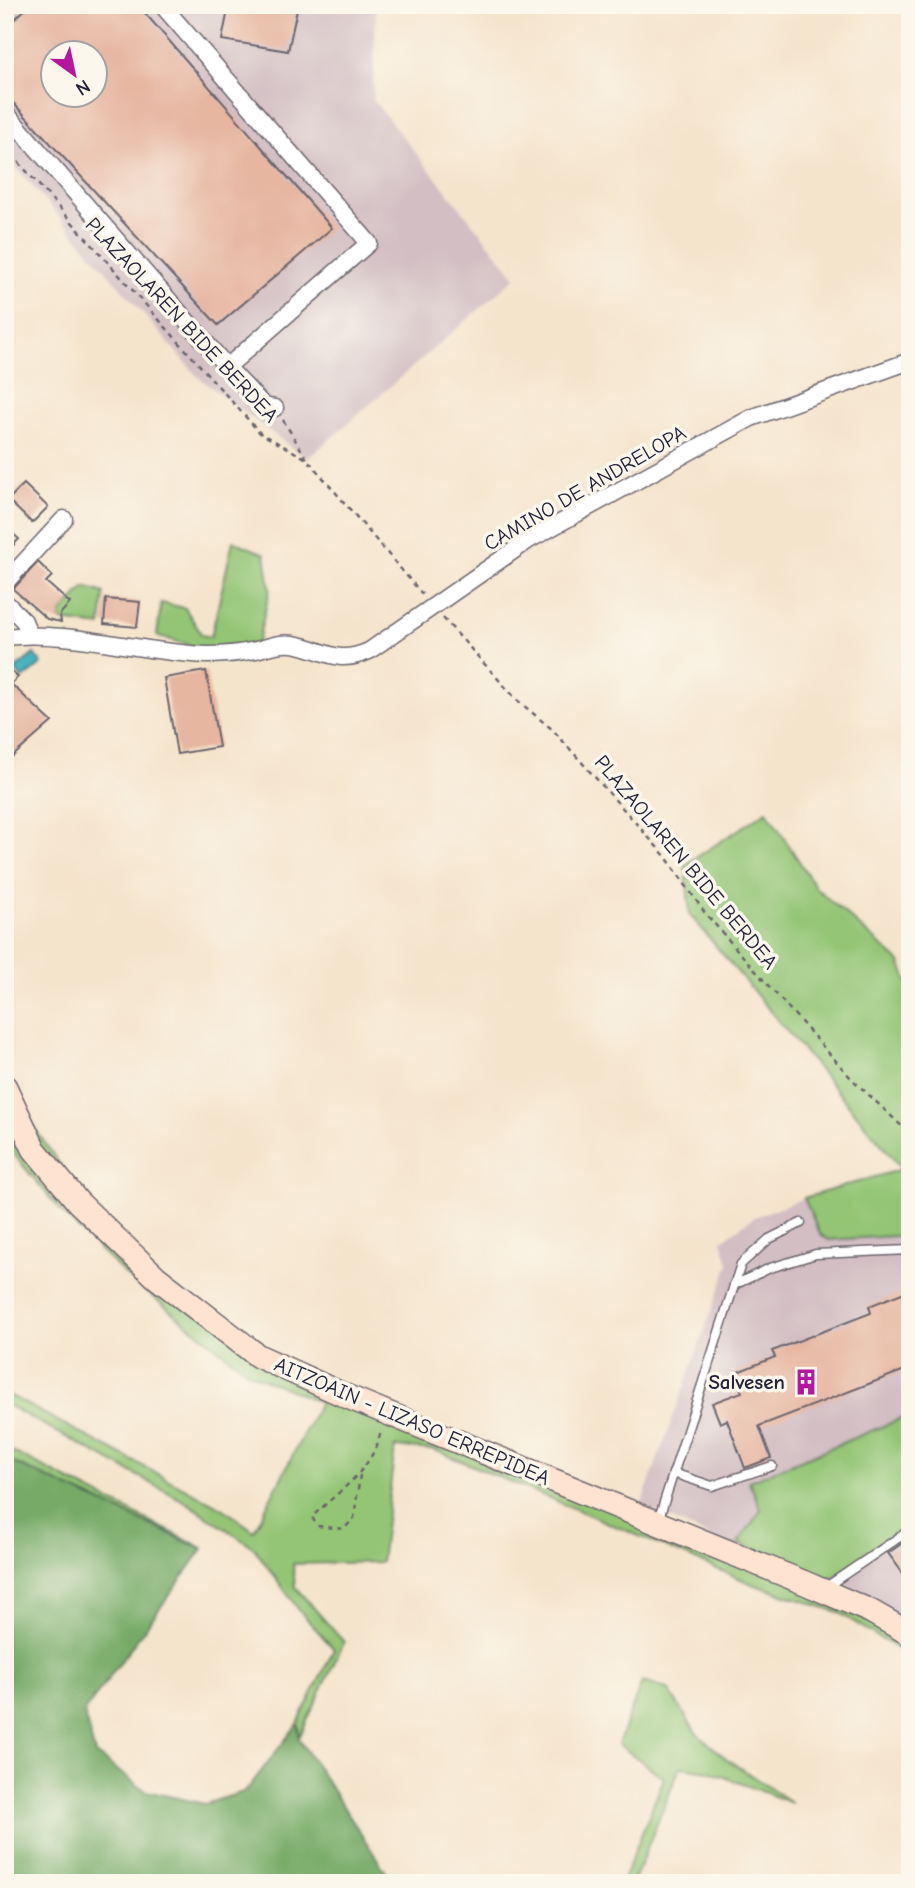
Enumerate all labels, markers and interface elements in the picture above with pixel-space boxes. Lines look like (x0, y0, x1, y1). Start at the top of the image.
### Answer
north arrow (38, 38, 108, 108)
text: N (72, 75, 94, 100)
street label: PLAZAOLAREN BIDE BERDEA (81, 213, 283, 427)
street label: CAMINO DE ANDRELOPA (480, 420, 690, 556)
street label: PLAZAOLAREN BIDE BERDEA (590, 750, 782, 974)
street label: AITZOAIN - LIZASO ERREPIDEA (271, 1352, 553, 1490)
building icon: Salvesen (791, 1367, 821, 1397)
place label: Salvesen (708, 1370, 785, 1394)

